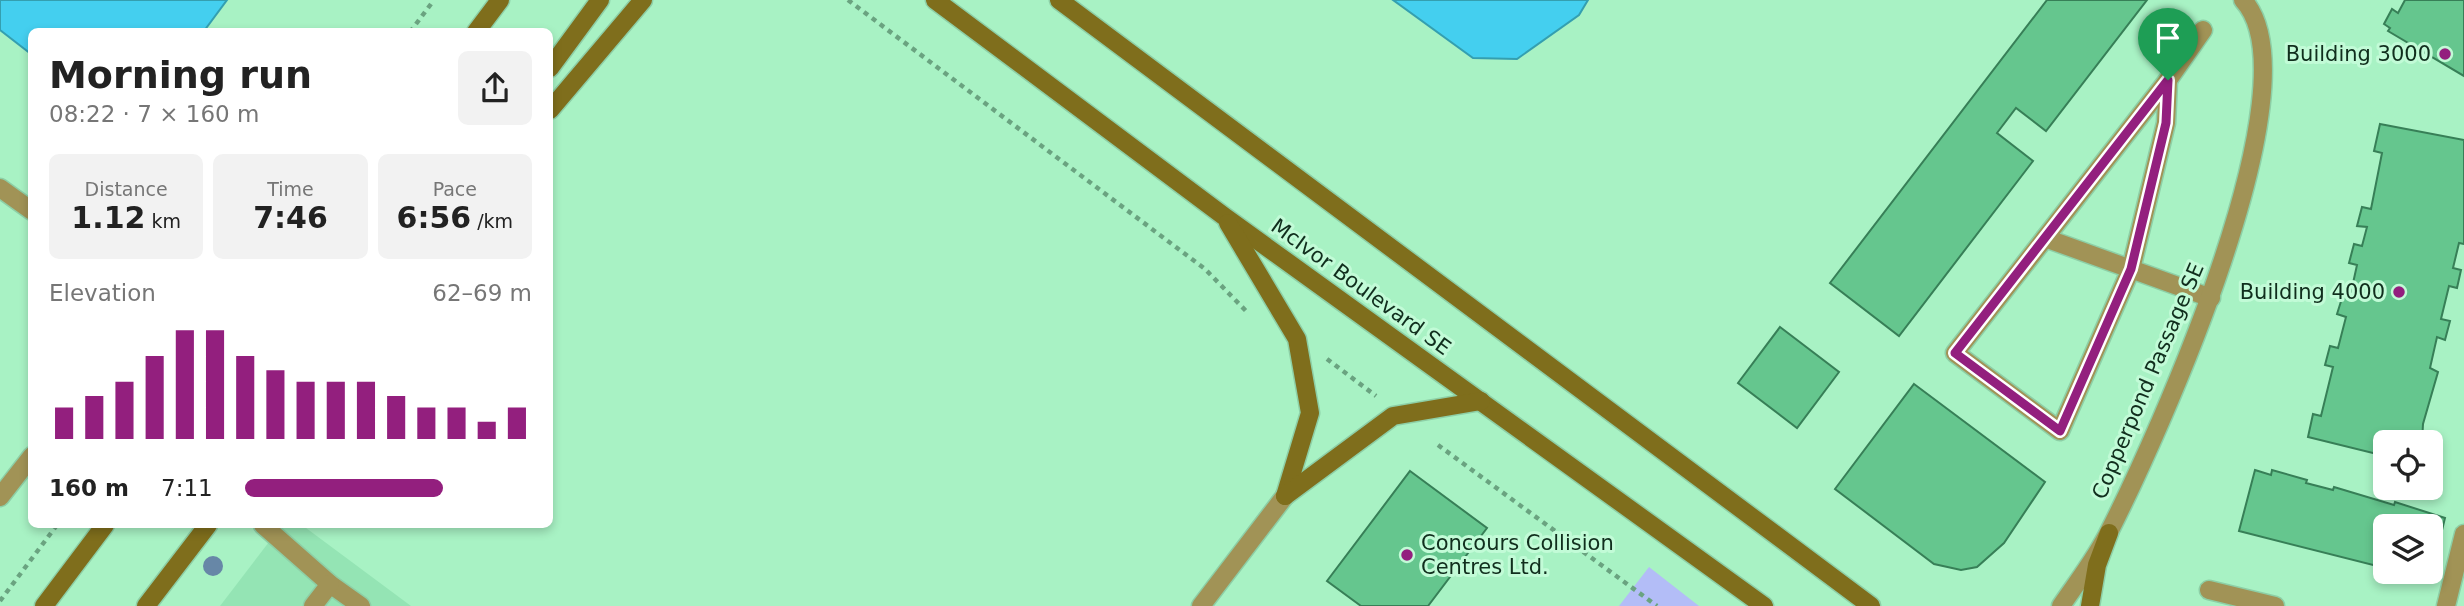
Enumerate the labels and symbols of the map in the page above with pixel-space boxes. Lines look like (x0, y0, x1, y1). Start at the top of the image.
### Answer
pin (2138, 8, 2198, 80)
place label: Building 3000 (2286, 42, 2431, 66)
marker: Building 3000 (2437, 46, 2453, 62)
street label: McIvor Boulevard SE (1267, 214, 1455, 360)
street label: Copperpond Passage SE (2087, 259, 2209, 503)
place label: Building 4000 (2240, 280, 2385, 304)
marker: Building 4000 (2391, 284, 2407, 300)
place label: Concours Collision Centres Ltd. (1421, 531, 1614, 579)
marker: Concours Collision Centres Ltd. (1399, 547, 1415, 563)

